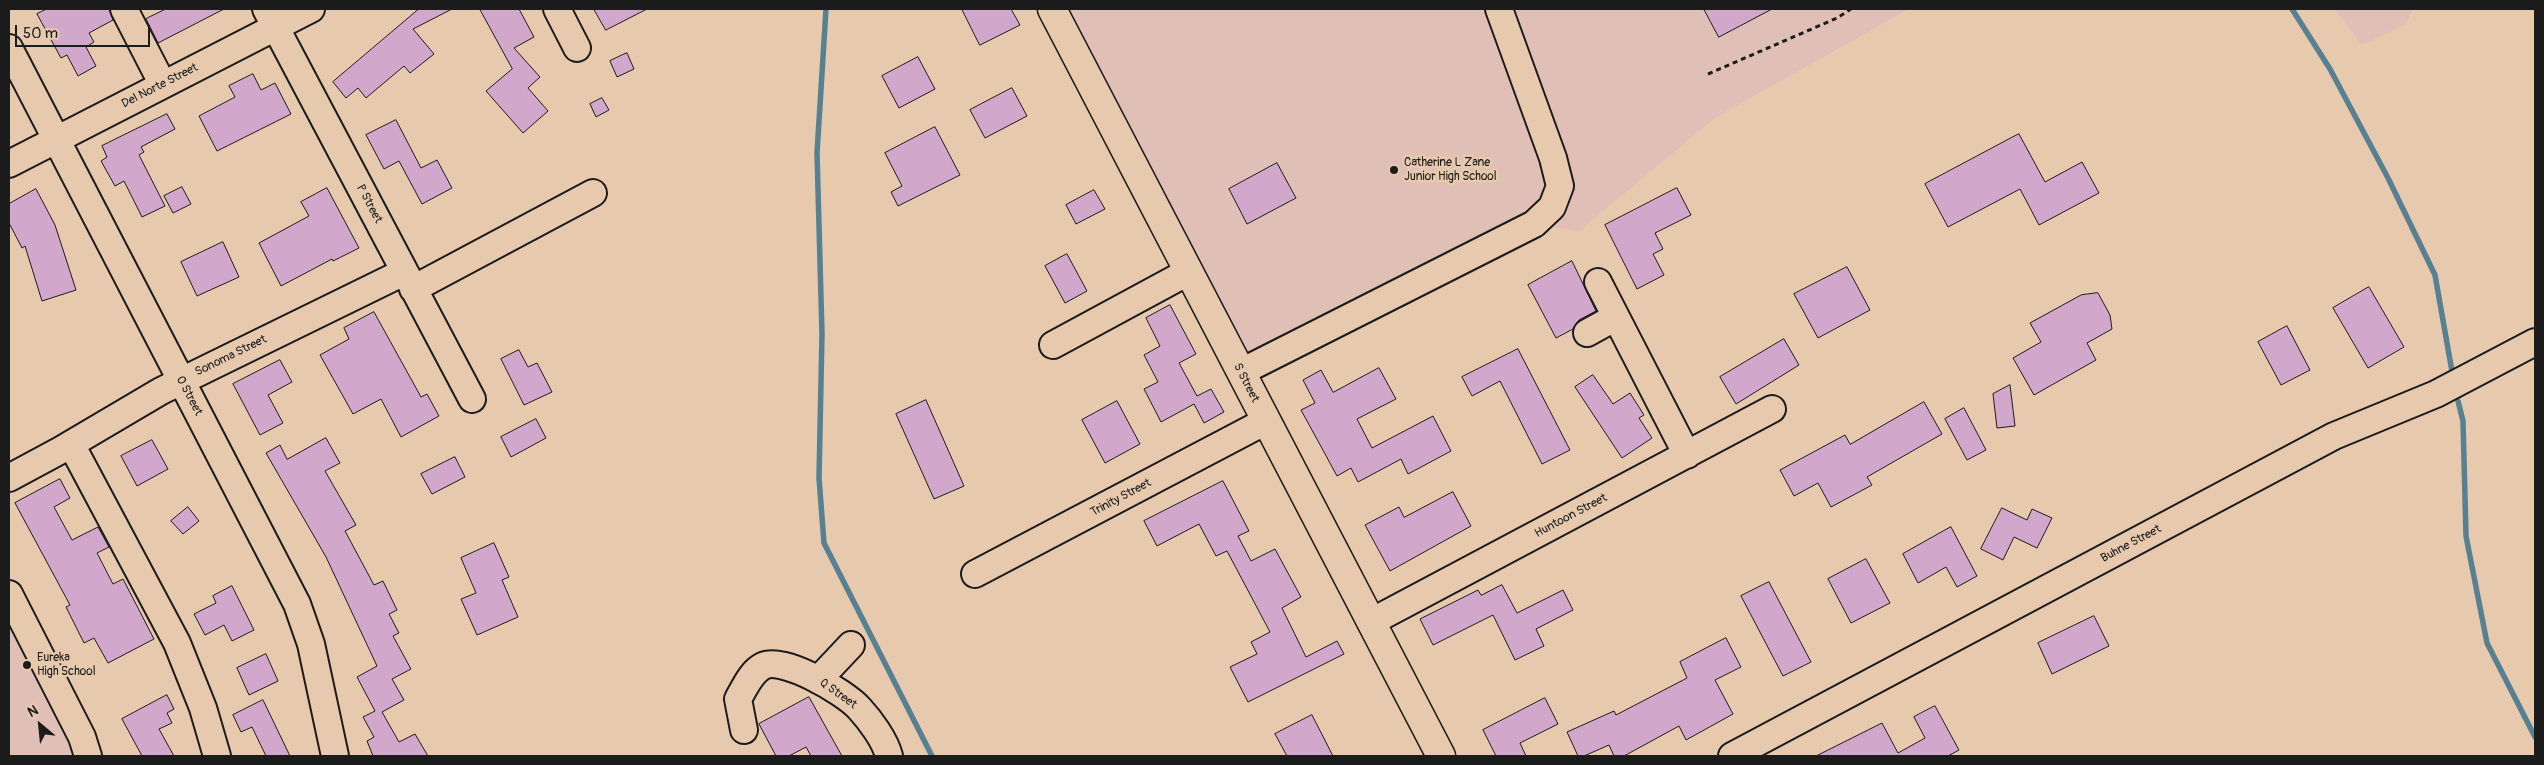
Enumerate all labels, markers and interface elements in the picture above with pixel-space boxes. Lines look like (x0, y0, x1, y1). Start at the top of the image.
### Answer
scale bar (18, 15, 152, 47)
text: 50 m (23, 24, 58, 43)
street label: Del Norte Street (119, 61, 201, 111)
place label: Catherine L Zane Junior High School (1404, 156, 1497, 184)
marker: Catherine L Zane Junior High School (1388, 164, 1400, 176)
street label: P Street (353, 182, 385, 226)
street label: Sonoma Street (193, 332, 269, 380)
street label: S Street (1230, 361, 1262, 405)
street label: O Street (173, 374, 205, 418)
street label: Trinity Street (1088, 476, 1154, 520)
street label: Huntoon Street (1532, 491, 1610, 541)
street label: Buhne Street (2098, 522, 2164, 566)
place label: Eureka High School (37, 651, 96, 679)
marker: Eureka High School (21, 659, 33, 671)
street label: Q Street (817, 676, 859, 712)
north arrow (15, 700, 65, 750)
text: N (25, 702, 41, 721)

